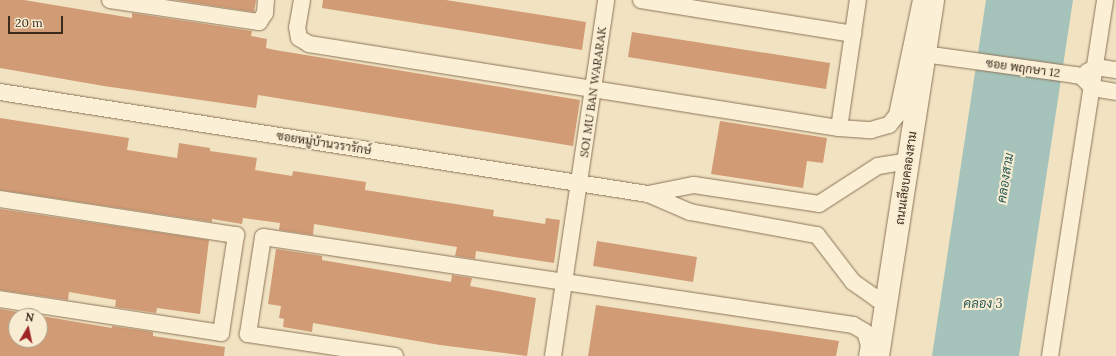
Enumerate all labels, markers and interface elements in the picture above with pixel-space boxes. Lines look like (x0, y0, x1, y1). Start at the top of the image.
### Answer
scale bar (10, 8, 65, 34)
text: 20 m (15, 15, 43, 30)
street label: SOI MU BAN WARARAK (577, 26, 609, 158)
street label: ซอย พฤกษา 12 (985, 56, 1061, 80)
street label: ซอยหมู่บ้านวรารักษ์ (275, 128, 373, 158)
street label: ถนนเลียบคลองสาม (892, 130, 920, 226)
water label: คลองสาม (994, 152, 1018, 204)
water label: คลอง 3 (963, 296, 1003, 312)
north arrow (8, 308, 48, 348)
text: N (24, 310, 35, 325)

